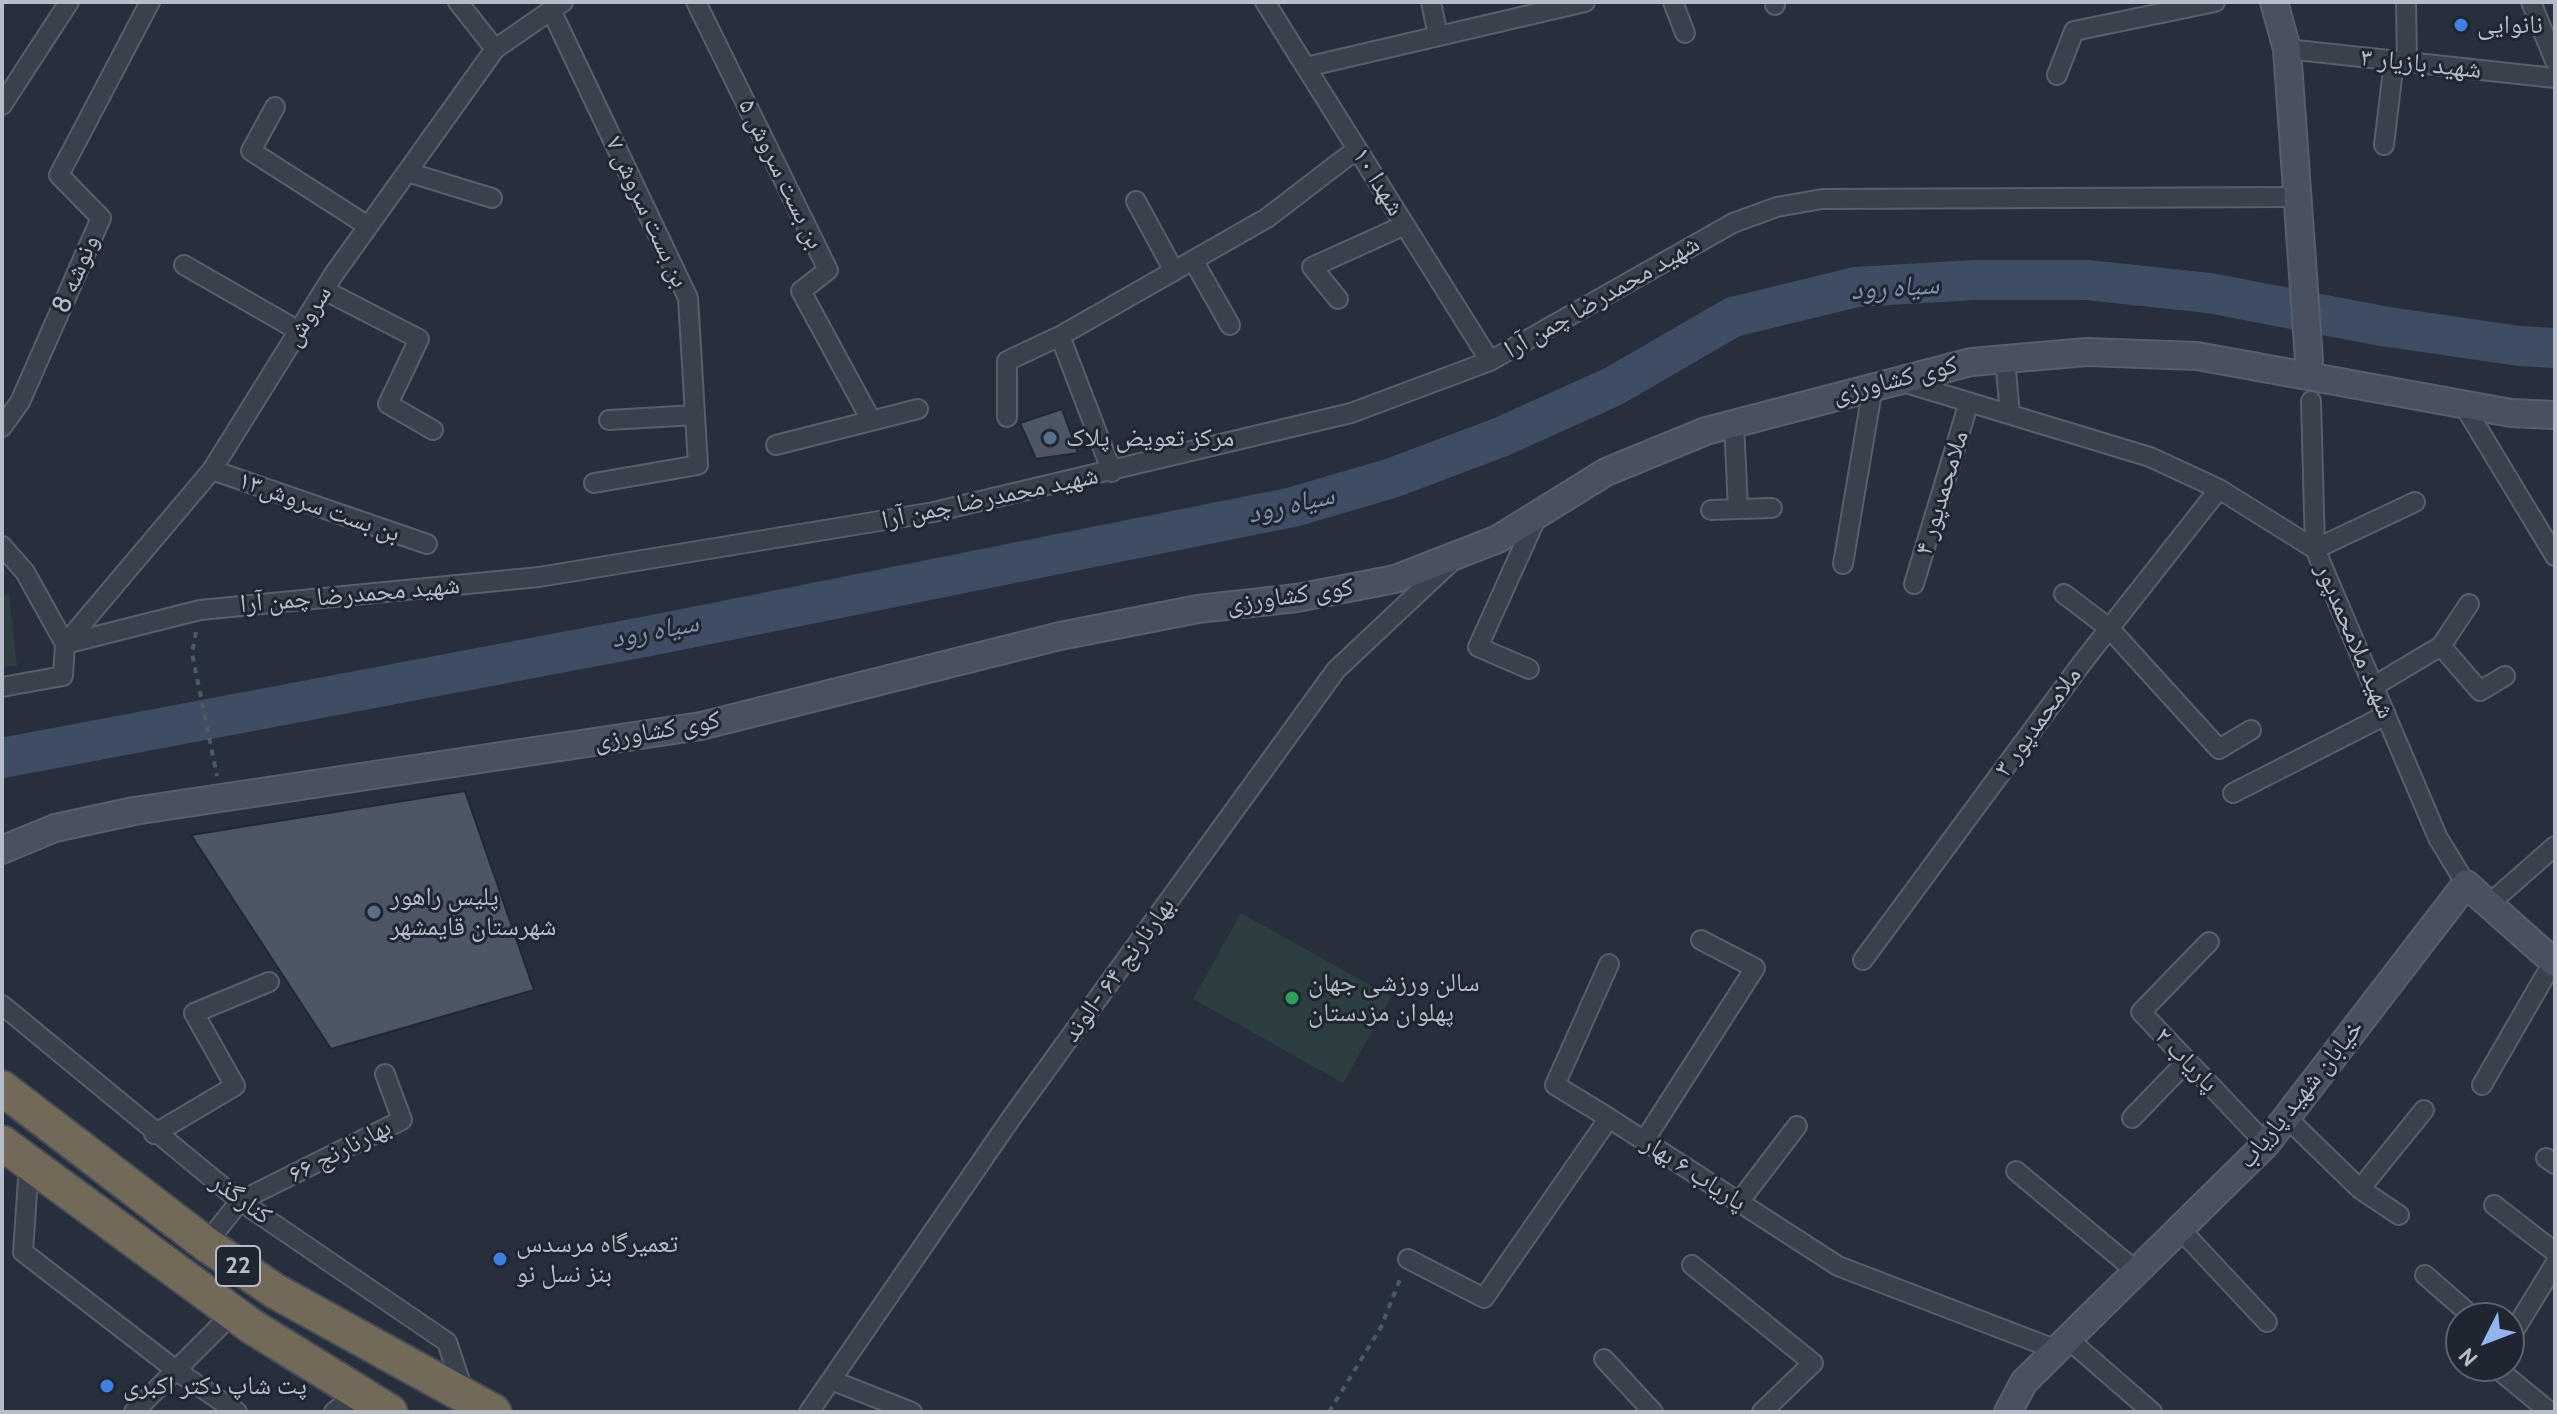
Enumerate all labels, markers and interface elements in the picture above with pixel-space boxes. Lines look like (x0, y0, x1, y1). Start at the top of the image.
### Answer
place label: نانوایی (2477, 9, 2543, 41)
marker: نانوایی (2452, 16, 2470, 34)
street label: شهید بازیار ۳ (2359, 42, 2483, 86)
street label: بن بست سروش ۵ (731, 94, 831, 254)
street label: بن بست سروش ۷ (598, 131, 696, 293)
street label: شهدا ۱۰ (1345, 142, 1411, 222)
street label: شهید محمدرضا چمن آرا (1499, 228, 1705, 366)
street label: ونوشه 8 (46, 230, 106, 318)
water label: سیاه رود (1850, 268, 1940, 308)
street label: سروش (277, 280, 339, 352)
street label: کوی کشاورزی (1829, 349, 1961, 411)
place label: مرکز تعویض پلاک (1066, 422, 1234, 454)
street label: ملامحمدپور ۴ (1908, 427, 1976, 559)
marker: مرکز تعویض پلاک (1041, 429, 1059, 447)
street label: شهید محمدرضا چمن آرا (879, 460, 1101, 536)
street label: بن بست سروش۱۳ (234, 465, 404, 549)
water label: سیاه رود (1244, 479, 1338, 531)
street label: شهید ملامحمدپور (2308, 559, 2402, 723)
street label: شهید محمدرضا چمن آرا (239, 570, 461, 620)
street label: کوی کشاورزی (1225, 572, 1355, 620)
water label: سیاه رود (609, 606, 701, 656)
street label: ملامحمدپور ۳ (1988, 661, 2088, 783)
street label: کوی کشاورزی (591, 705, 723, 757)
place label: پلیس راهور شهرستان قایمشهر (390, 881, 556, 942)
street label: بهارنارنج ۶۴ -الوند (1056, 892, 1182, 1048)
marker: پلیس راهور شهرستان قایمشهر (365, 903, 383, 921)
place label: سالن ورزشی جهان پهلوان مزدستان (1308, 967, 1480, 1028)
marker: سالن ورزشی جهان پهلوان مزدستان (1283, 989, 1301, 1007)
street label: خیابان شهید پاریاب (2231, 1013, 2371, 1175)
street label: پاریاب ۲ (2147, 1021, 2225, 1099)
street label: بهارنارنج ۶۶ (283, 1112, 397, 1190)
street label: پاریاب ۶ بهار (1636, 1128, 1752, 1218)
street label: کنارگذر (204, 1166, 278, 1232)
place label: تعمیرگاه مرسدس بنز نسل نو (516, 1228, 678, 1290)
road number: 22 (216, 1246, 260, 1286)
marker: تعمیرگاه مرسدس بنز نسل نو (491, 1250, 509, 1268)
north arrow (2445, 1302, 2525, 1382)
text: N (2453, 1342, 2484, 1372)
place label: پت شاپ دکتر اکبری (123, 1370, 307, 1402)
marker: پت شاپ دکتر اکبری (98, 1377, 116, 1395)

